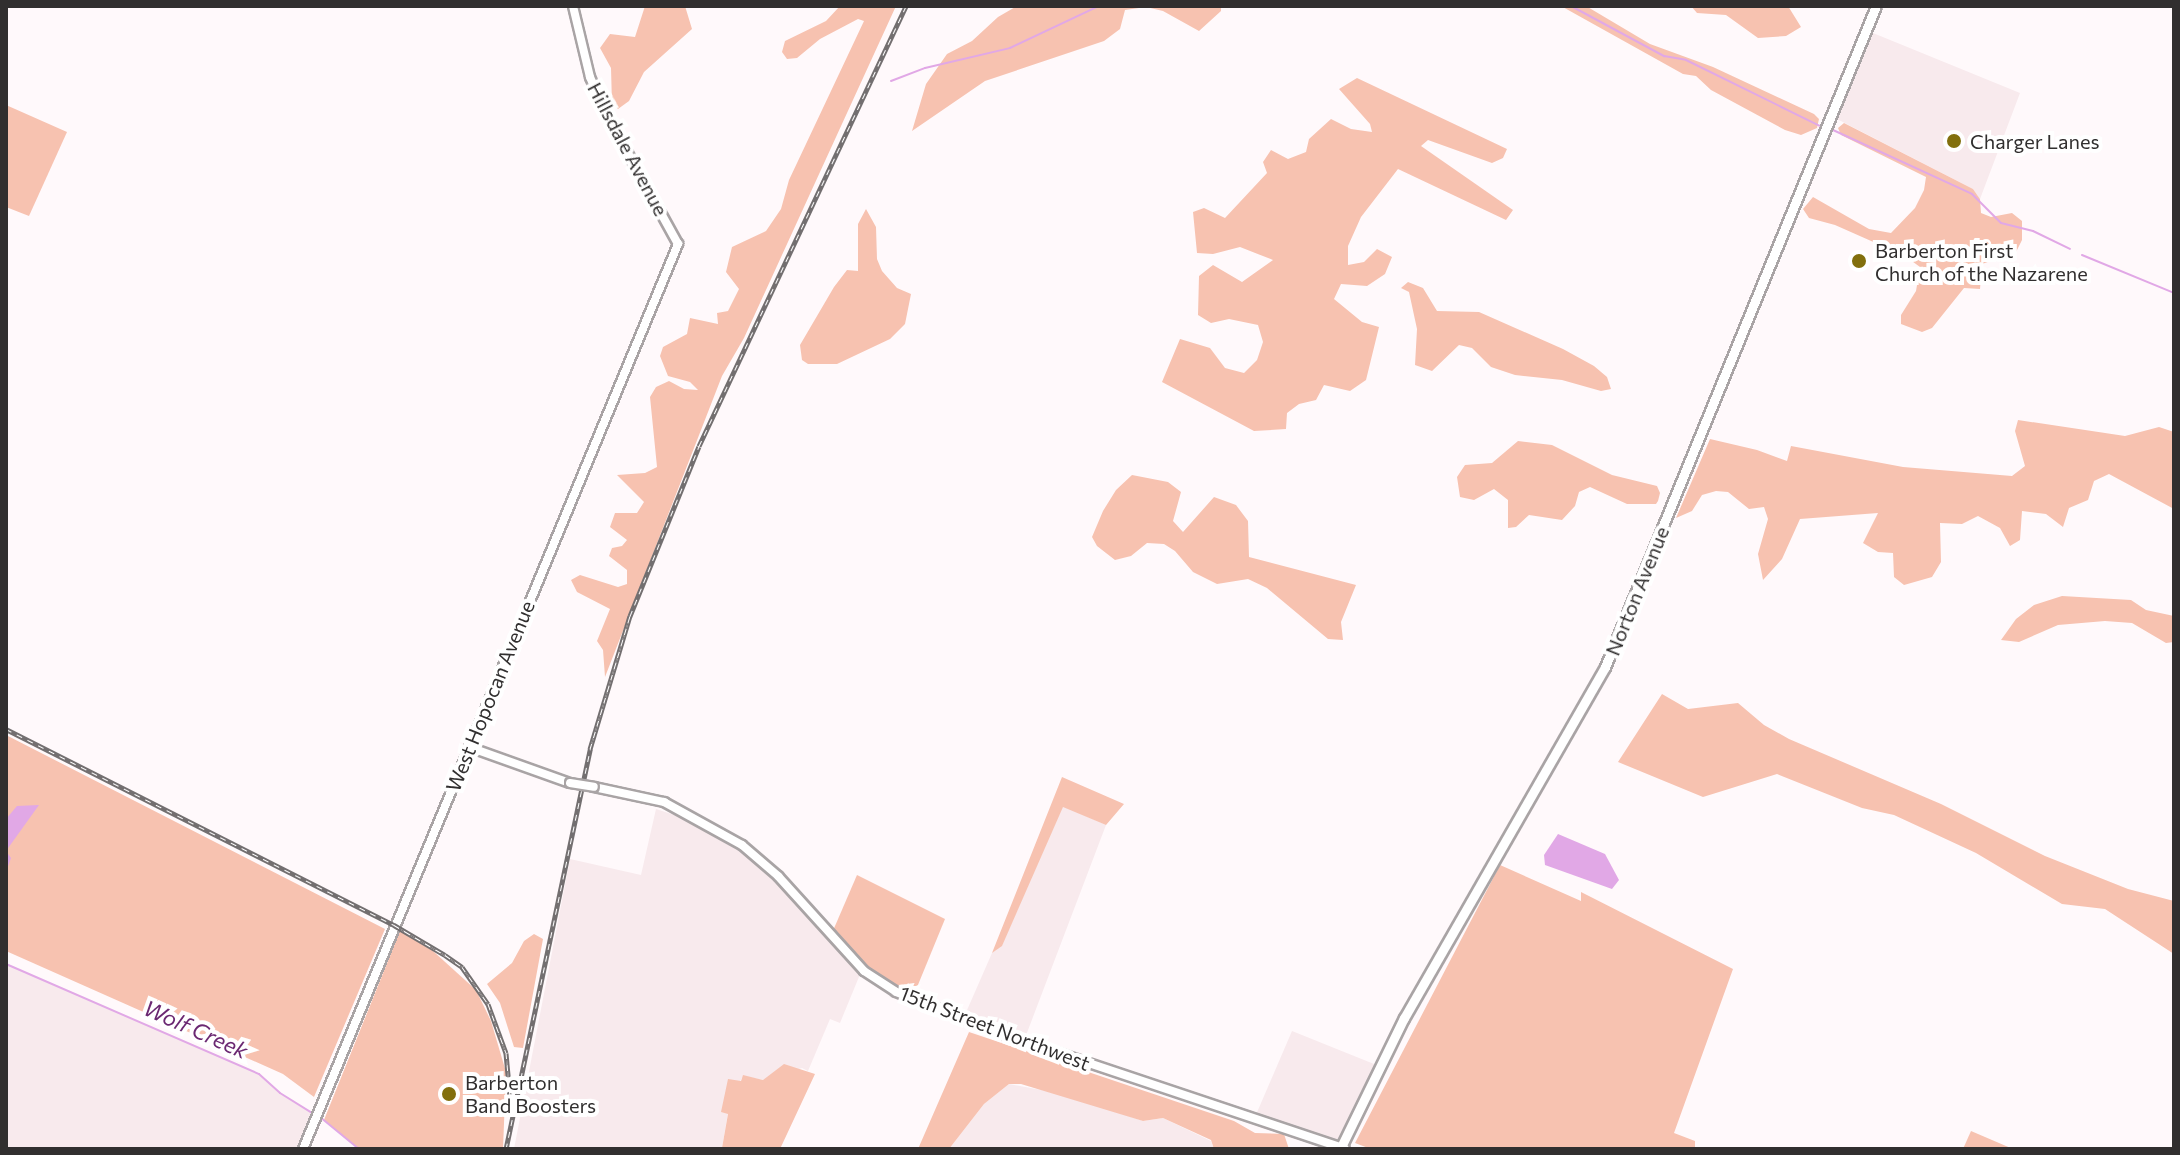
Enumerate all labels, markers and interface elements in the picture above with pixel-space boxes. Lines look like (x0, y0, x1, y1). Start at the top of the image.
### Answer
street label: Hillsdale Avenue (583, 78, 673, 220)
place label: Charger Lanes (1970, 129, 2100, 153)
marker: Charger Lanes (1945, 132, 1963, 150)
place label: Barberton First Church of the Nazarene (1875, 238, 2088, 285)
marker: Barberton First Church of the Nazarene (1850, 252, 1868, 270)
street label: Norton Avenue (1600, 523, 1674, 659)
street label: West Hopocan Avenue (441, 597, 539, 795)
street label: 15th Street Northwest (897, 981, 1093, 1075)
water label: Wolf Creek (140, 994, 252, 1064)
place label: Barberton Band Boosters (465, 1070, 596, 1117)
marker: Barberton Band Boosters (440, 1085, 458, 1103)

